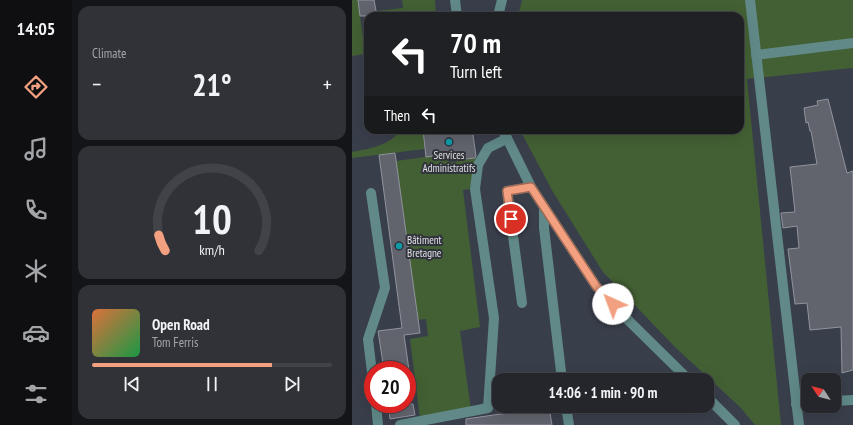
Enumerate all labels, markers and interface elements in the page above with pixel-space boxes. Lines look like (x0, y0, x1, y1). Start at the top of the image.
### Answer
text: 14:05 (17, 17, 55, 40)
text: 70 m (450, 24, 501, 61)
icon: left (384, 28, 436, 80)
text: Climate (92, 45, 126, 62)
text: Turn left (450, 60, 502, 83)
text: 21° (192, 65, 232, 104)
text: − (92, 70, 101, 98)
text: + (323, 70, 332, 98)
icon: directions (22, 73, 50, 101)
icon: left (418, 104, 440, 126)
text: Then (384, 106, 410, 125)
icon: music (22, 135, 50, 163)
marker: Services Administratifs (444, 137, 454, 147)
place label: Services Administratifs (423, 148, 476, 175)
text: 10 (192, 191, 232, 244)
icon: phone (22, 196, 50, 224)
pin (494, 202, 528, 236)
icon: arrive (500, 208, 522, 230)
place label: Bâtiment Bretagne (407, 233, 442, 260)
text: km/h (199, 239, 225, 258)
marker: Bâtiment Bretagne (394, 241, 404, 251)
icon: climate (22, 257, 50, 285)
position arrow (592, 283, 634, 325)
text: Open Road (152, 315, 210, 334)
icon: car (22, 319, 50, 347)
text: Tom Ferris (152, 334, 198, 351)
speed limit sign: 20 (364, 361, 416, 413)
icon: previous (121, 373, 143, 395)
icon: pause (201, 373, 223, 395)
icon: next (281, 373, 303, 395)
north arrow (801, 373, 841, 413)
map controls (801, 373, 841, 413)
icon: filters (22, 380, 50, 408)
text: 14:06 · 1 min · 90 m (549, 383, 657, 402)

